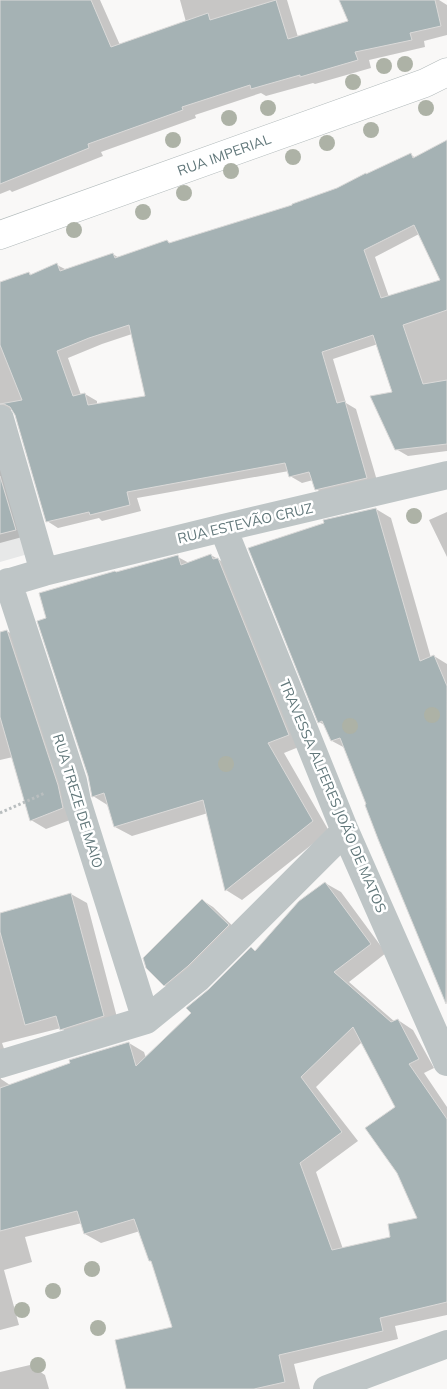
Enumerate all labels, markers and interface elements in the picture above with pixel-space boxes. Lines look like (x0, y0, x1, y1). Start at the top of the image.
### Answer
street label: RUA IMPERIAL (175, 130, 274, 180)
street label: RUA ESTEVÃO CRUZ (176, 499, 314, 547)
street label: TRAVESSA ALFERES JOÃO DE MATOS (276, 677, 391, 916)
street label: RUA TREZE DE MAIO (49, 732, 107, 870)

